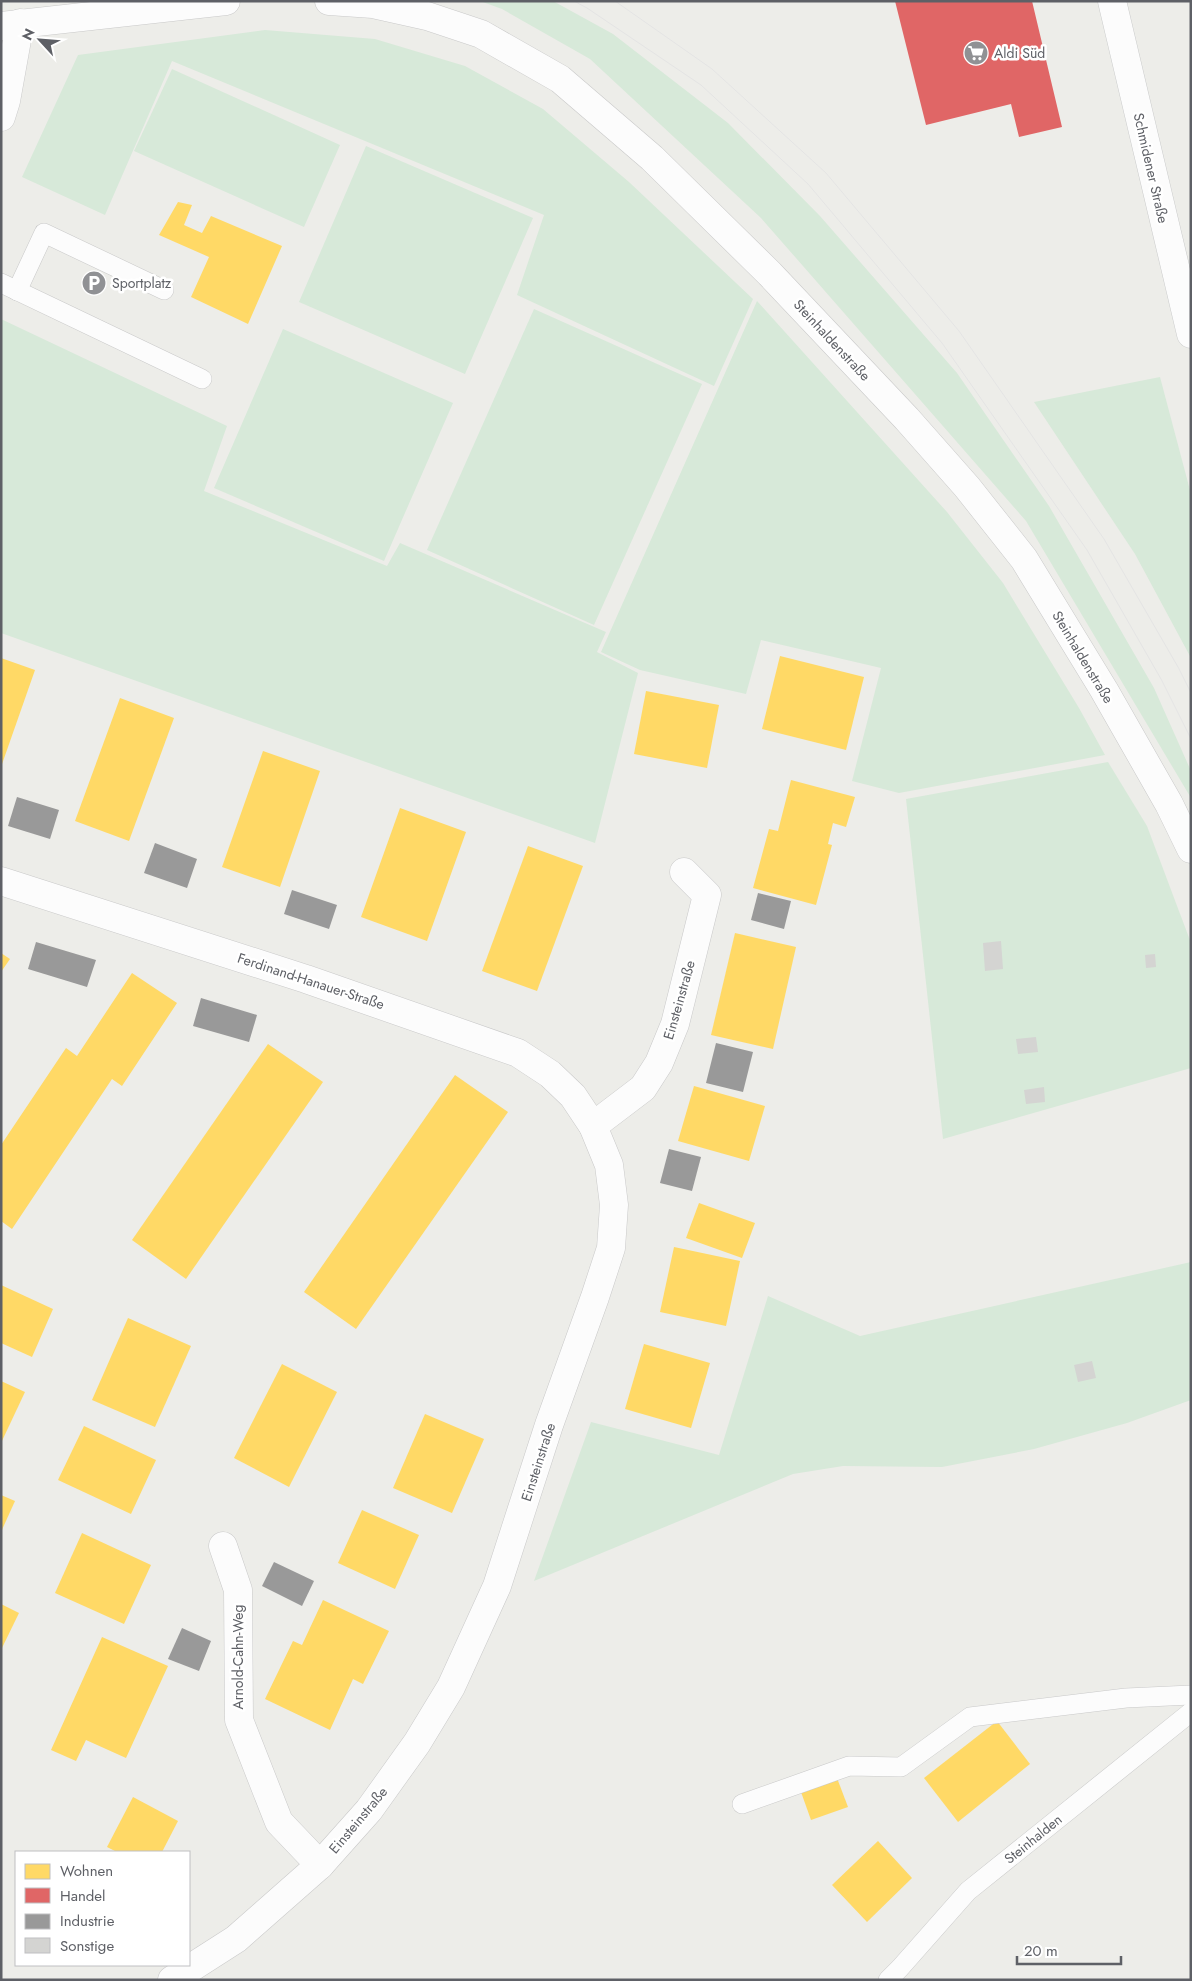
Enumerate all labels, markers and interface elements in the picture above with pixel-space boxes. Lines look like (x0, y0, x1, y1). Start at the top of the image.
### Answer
north arrow (15, 15, 65, 65)
text: N (17, 25, 40, 44)
supermarket icon: Aldi Süd (963, 40, 989, 66)
place label: Aldi Süd (994, 43, 1045, 63)
street label: Schmidener Straße (1129, 111, 1173, 225)
parking icon: Sportplatz (81, 270, 107, 296)
place label: Sportplatz (112, 273, 172, 293)
street label: Steinhaldenstraße (789, 295, 875, 385)
street label: Steinhaldenstraße (1047, 607, 1119, 707)
street label: Ferdinand-Hanauer-Straße (235, 948, 387, 1014)
street label: Einsteinstraße (658, 958, 700, 1042)
street label: Einsteinstraße (516, 1420, 560, 1504)
street label: Arnold-Cahn-Weg (228, 1604, 248, 1710)
street label: Einsteinstraße (324, 1782, 392, 1858)
street label: Steinhalden (1000, 1809, 1066, 1869)
legend (15, 1851, 190, 1966)
text: Wohnen (60, 1860, 113, 1882)
text: Handel (60, 1885, 106, 1907)
text: Industrie (60, 1910, 115, 1932)
scale bar (1017, 1934, 1121, 1966)
text: Sonstige (60, 1935, 114, 1957)
text: 20 m (1024, 1940, 1058, 1962)

